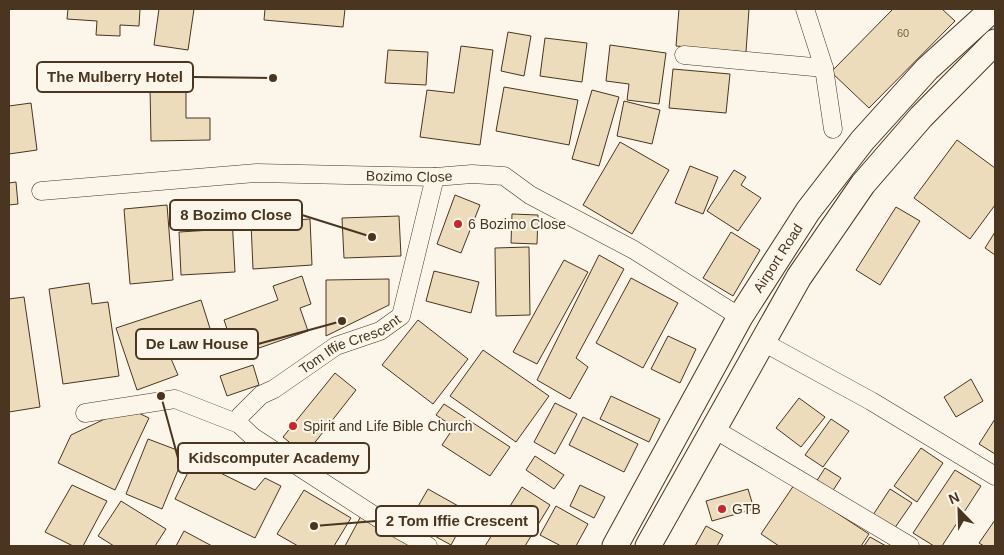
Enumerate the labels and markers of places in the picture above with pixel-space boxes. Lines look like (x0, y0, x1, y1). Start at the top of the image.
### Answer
callout: The Mulberry Hotel (37, 62, 193, 92)
callout: 8 Bozimo Close (170, 200, 302, 230)
place label: 6 Bozimo Close (468, 216, 566, 232)
marker: 6 Bozimo Close (452, 218, 464, 230)
callout: De Law House (136, 329, 258, 359)
place label: Spirit and Life Bible Church (303, 418, 473, 434)
marker: Spirit and Life Bible Church (287, 420, 299, 432)
callout: Kidscomputer Academy (178, 443, 369, 473)
place label: GTB (732, 501, 761, 517)
marker: GTB (716, 503, 728, 515)
callout: 2 Tom Iffie Crescent (376, 506, 538, 536)

